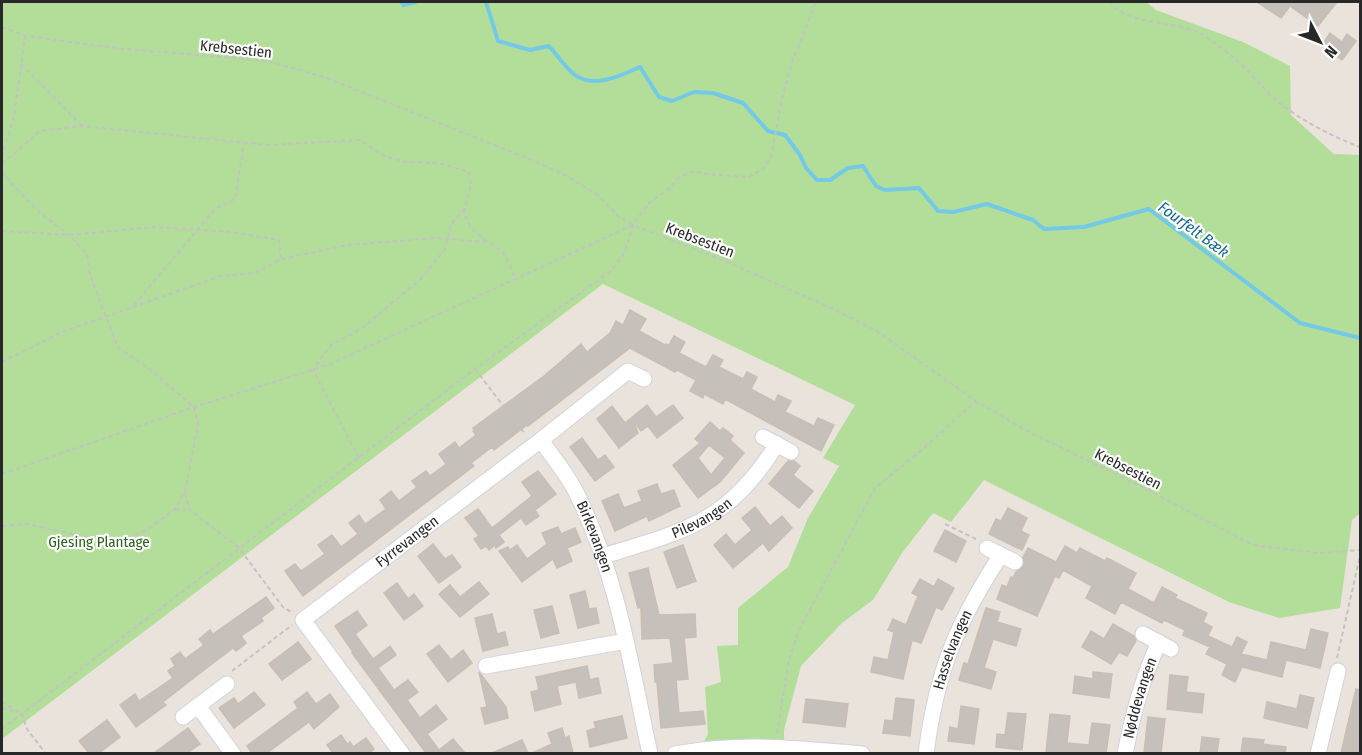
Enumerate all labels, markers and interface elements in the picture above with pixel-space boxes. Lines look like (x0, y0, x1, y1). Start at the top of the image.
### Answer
north arrow (1290, 12, 1350, 72)
street label: Krebsestien (199, 36, 273, 62)
text: N (1321, 42, 1341, 62)
water label: Fourfelt Bæk (1155, 197, 1233, 261)
street label: Krebsestien (663, 219, 737, 261)
street label: Krebsestien (1092, 445, 1164, 493)
street label: Pilevangen (669, 494, 736, 542)
street label: Birkevangen (572, 498, 616, 575)
street label: Fyrrevangen (372, 512, 442, 571)
park label: Gjesing Plantage (48, 533, 150, 551)
street label: Hasselvangen (929, 607, 976, 691)
street label: Nøddevangen (1119, 655, 1161, 740)

